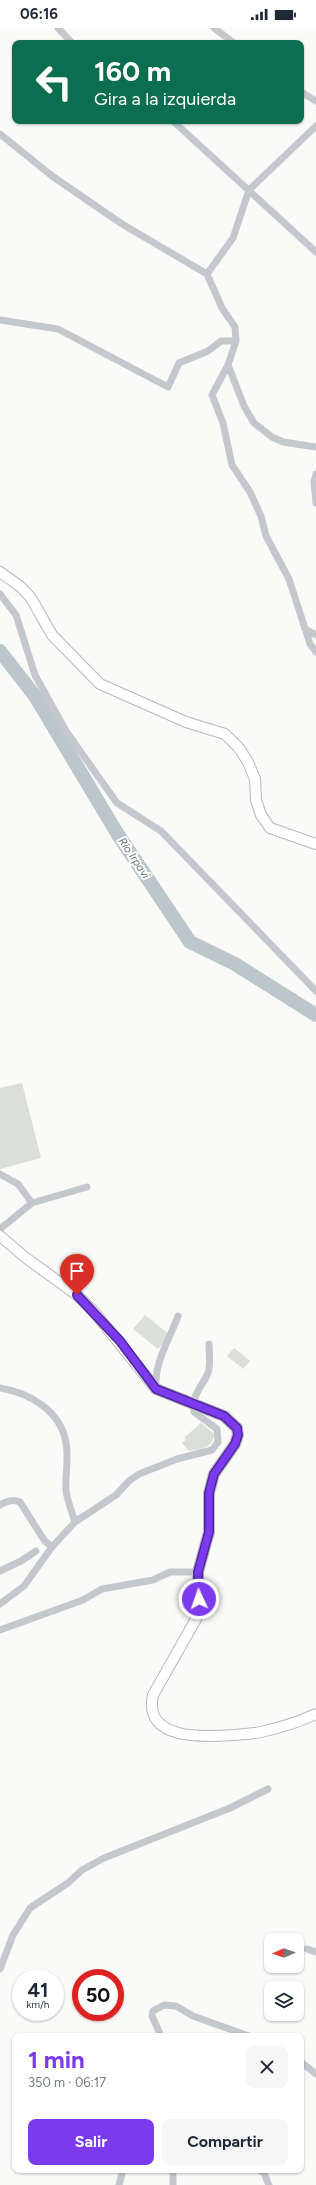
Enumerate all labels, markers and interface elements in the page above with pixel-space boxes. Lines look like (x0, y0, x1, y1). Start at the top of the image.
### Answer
text: 06:16 (20, 5, 58, 23)
text: 160 m (94, 54, 171, 88)
icon: left (28, 56, 80, 108)
text: Gira a la izquierda (94, 88, 236, 110)
water label: Río Irpavi (116, 835, 153, 881)
pin (60, 1254, 94, 1295)
icon: arrive (66, 1260, 88, 1282)
position arrow (178, 1578, 220, 1620)
north arrow (264, 1933, 304, 1973)
map controls (264, 1933, 304, 2021)
speed limit sign: 50 (72, 1969, 124, 2021)
text: 41 (27, 1978, 49, 2002)
button: layers (264, 1981, 304, 2021)
text: km/h (27, 1998, 49, 2011)
text: 1 min (28, 2045, 85, 2074)
button: close (246, 2046, 288, 2088)
text: 350 m · 06:17 (28, 2075, 106, 2090)
button: Salir (28, 2119, 154, 2165)
button: Compartir (162, 2119, 288, 2165)

